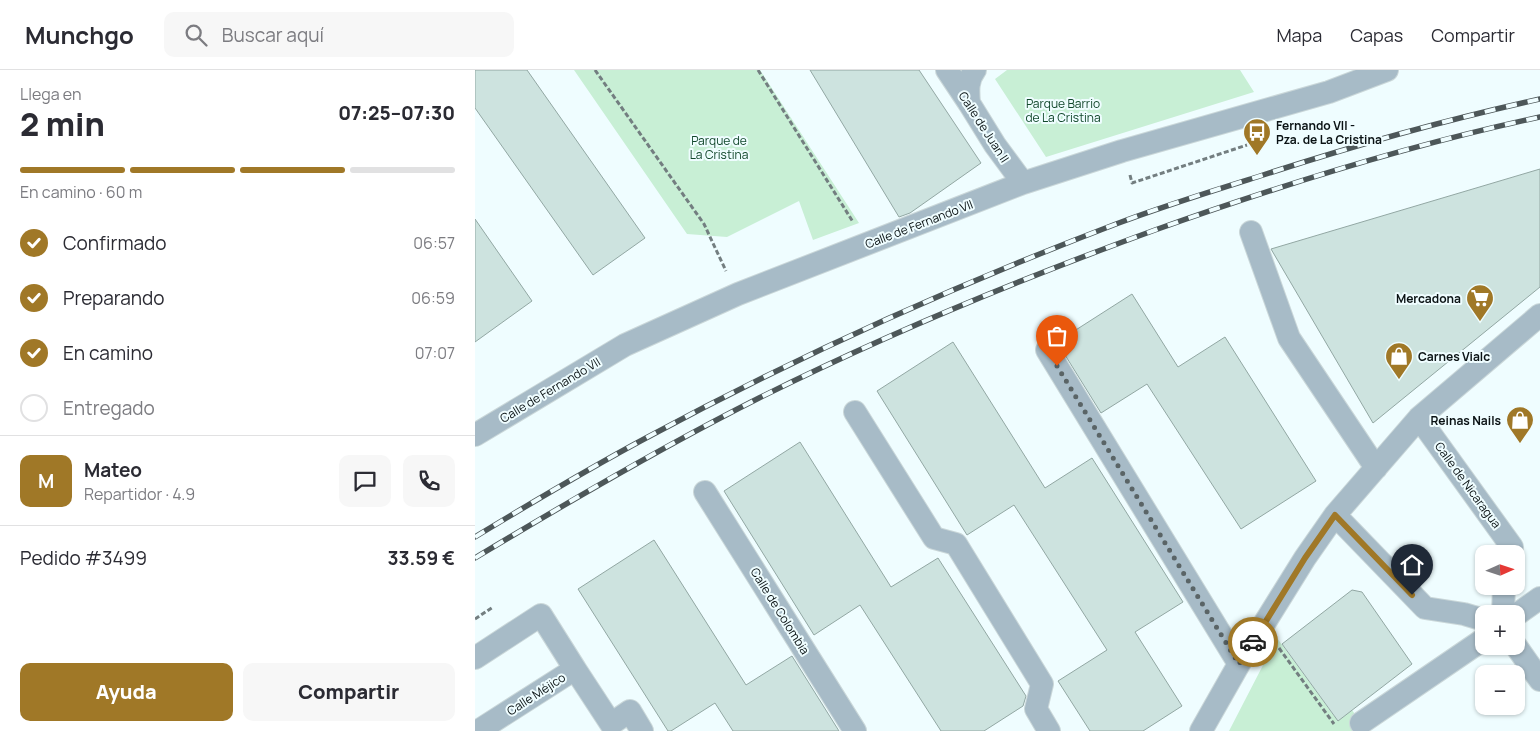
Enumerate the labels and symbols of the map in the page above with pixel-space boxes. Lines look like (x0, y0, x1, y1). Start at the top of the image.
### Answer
street label: Calle de Juan II (955, 88, 1013, 166)
park label: Parque Barrio de La Cristina (1025, 95, 1101, 126)
bus stop icon: Fernando VII - Pza. de La Cristina (1242, 117, 1272, 156)
place label: Fernando VII - Pza. de La Cristina (1276, 117, 1382, 148)
park label: Parque de La Cristina (690, 132, 748, 163)
street label: Calle de Fernando VII (863, 196, 975, 252)
supermarket icon: Mercadona (1465, 283, 1495, 322)
place label: Mercadona (1396, 290, 1461, 307)
pin (1036, 315, 1078, 366)
shop icon: Carnes Vialc (1384, 341, 1414, 380)
place label: Carnes Vialc (1418, 348, 1490, 365)
street label: Calle de Fernando VII (497, 353, 603, 427)
shop icon: Reinas Nails (1505, 405, 1535, 444)
place label: Reinas Nails (1430, 412, 1501, 429)
street label: Calle de Nicaragua (1431, 438, 1505, 532)
pin (1391, 544, 1433, 595)
north arrow (1475, 545, 1525, 595)
street label: Calle de Colombia (747, 564, 813, 658)
courier (1228, 617, 1278, 667)
street label: Calle Méjico (503, 669, 569, 719)

